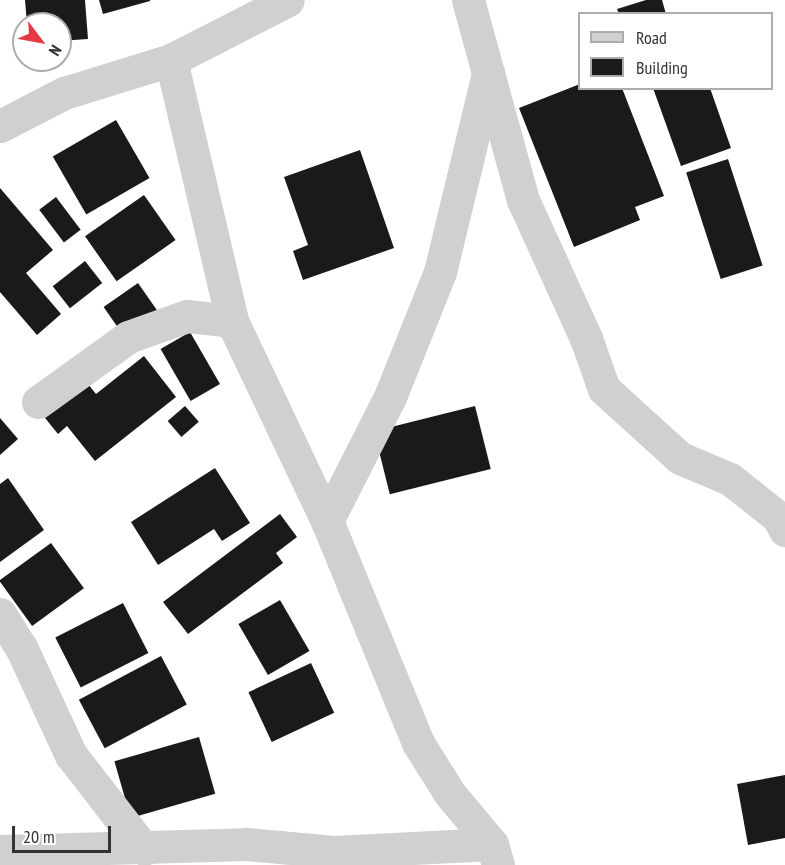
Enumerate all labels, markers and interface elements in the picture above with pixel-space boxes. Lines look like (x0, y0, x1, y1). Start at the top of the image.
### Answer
north arrow (12, 12, 72, 72)
legend (578, 12, 773, 90)
text: Road (636, 26, 667, 49)
text: N (45, 42, 66, 59)
text: Building (636, 56, 688, 79)
scale bar (15, 814, 114, 852)
text: 20 m (23, 825, 55, 848)

